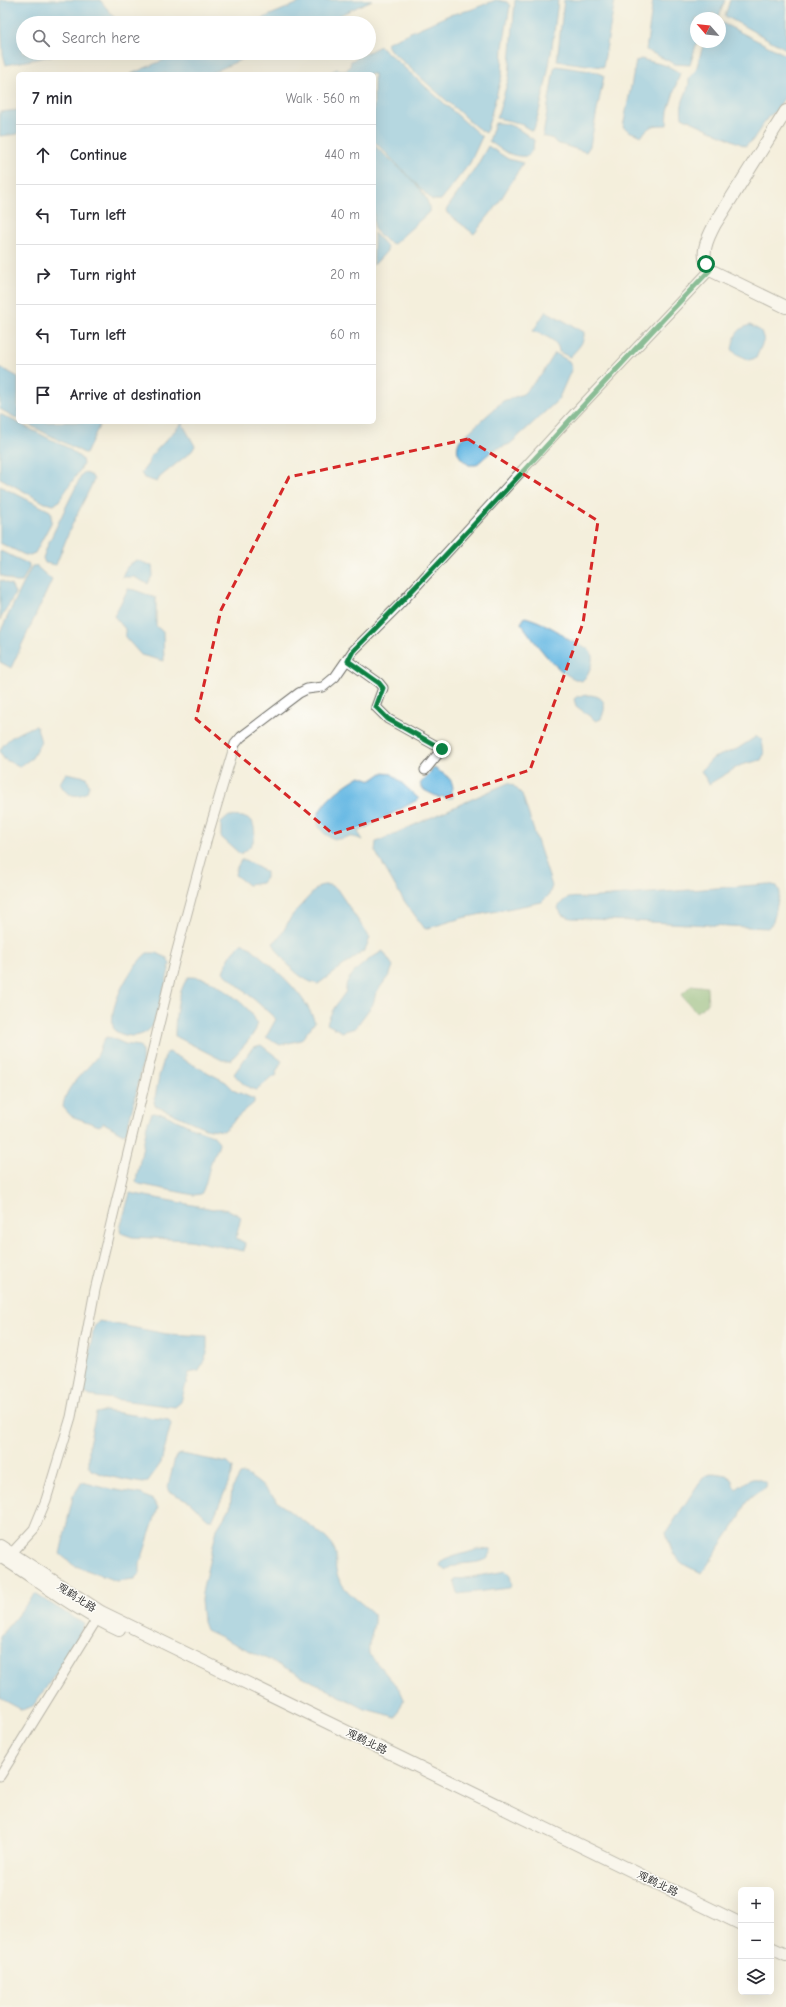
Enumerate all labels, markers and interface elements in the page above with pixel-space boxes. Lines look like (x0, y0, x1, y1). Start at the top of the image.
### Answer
north arrow (690, 12, 726, 48)
search box (16, 16, 376, 60)
icon: search (30, 27, 52, 49)
text: Search here (62, 29, 140, 47)
text: 7 min (32, 89, 73, 108)
text: Walk · 560 m (286, 91, 360, 106)
icon: ahead (32, 144, 54, 166)
text: Continue (70, 146, 127, 164)
text: 440 m (324, 147, 360, 162)
icon: left (32, 204, 54, 226)
text: Turn left (70, 206, 126, 224)
text: 40 m (331, 207, 360, 222)
route start (697, 255, 715, 273)
icon: right (32, 264, 54, 286)
text: Turn right (70, 266, 136, 284)
text: 20 m (330, 267, 360, 282)
icon: left (32, 324, 54, 346)
text: Turn left (70, 326, 126, 344)
text: 60 m (330, 327, 360, 342)
icon: arrive (32, 384, 54, 406)
text: Arrive at destination (70, 386, 201, 404)
route end (433, 740, 451, 758)
street label: 观鹤北路 (55, 1580, 99, 1615)
street label: 观鹤北路 (344, 1726, 389, 1757)
street label: 观鹤北路 (635, 1868, 680, 1899)
map controls (738, 1887, 774, 1995)
button: + (738, 1887, 774, 1923)
button: − (738, 1923, 774, 1959)
button: layers (738, 1959, 774, 1995)

